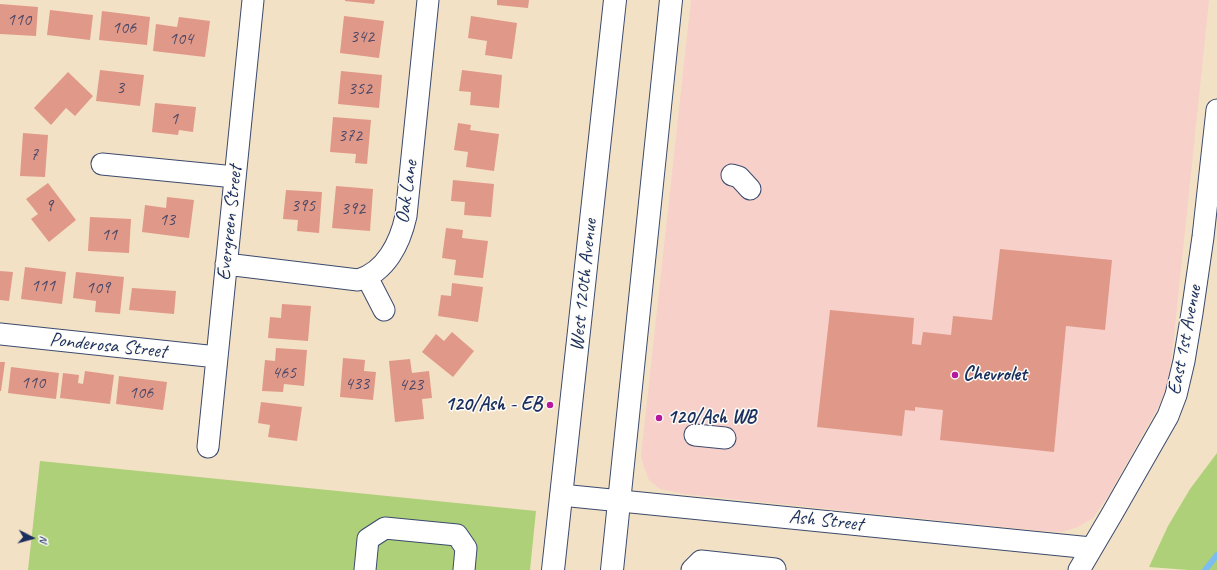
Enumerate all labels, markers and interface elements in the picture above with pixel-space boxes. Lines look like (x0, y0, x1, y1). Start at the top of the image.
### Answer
house number: 110 (7, 9, 31, 31)
house number: 106 (112, 17, 136, 39)
house number: 342 (350, 26, 374, 48)
house number: 104 (169, 28, 193, 50)
house number: 3 (116, 77, 124, 99)
house number: 352 (348, 78, 372, 100)
house number: 1 (170, 108, 178, 130)
house number: 372 (338, 125, 362, 147)
house number: 7 (30, 144, 38, 166)
street label: Oak Lane (391, 159, 423, 225)
street label: Evergreen Street (212, 164, 248, 282)
house number: 9 (45, 195, 53, 217)
house number: 395 (291, 195, 315, 217)
house number: 392 (341, 198, 365, 220)
house number: 13 (159, 209, 175, 231)
street label: West 120th Avenue (565, 218, 603, 352)
house number: 11 (101, 224, 117, 246)
house number: 111 (31, 275, 55, 297)
house number: 109 (86, 277, 110, 299)
street label: East 1st Avenue (1163, 283, 1207, 397)
street label: Ponderosa Street (48, 328, 168, 364)
house number: 465 (272, 362, 296, 384)
place label: Chevrolet (963, 363, 1027, 387)
marker: Chevrolet (950, 370, 960, 380)
house number: 110 (21, 372, 45, 394)
house number: 433 (345, 373, 369, 395)
house number: 423 (399, 374, 423, 396)
house number: 106 (129, 382, 153, 404)
place label: 120/Ash - EB (445, 393, 542, 417)
marker: 120/Ash - EB (545, 400, 555, 410)
place label: 120/Ash WB (667, 406, 757, 430)
marker: 120/Ash WB (654, 413, 664, 423)
street label: Ash Street (788, 505, 864, 537)
north arrow (12, 518, 52, 558)
text: N (37, 535, 51, 543)

